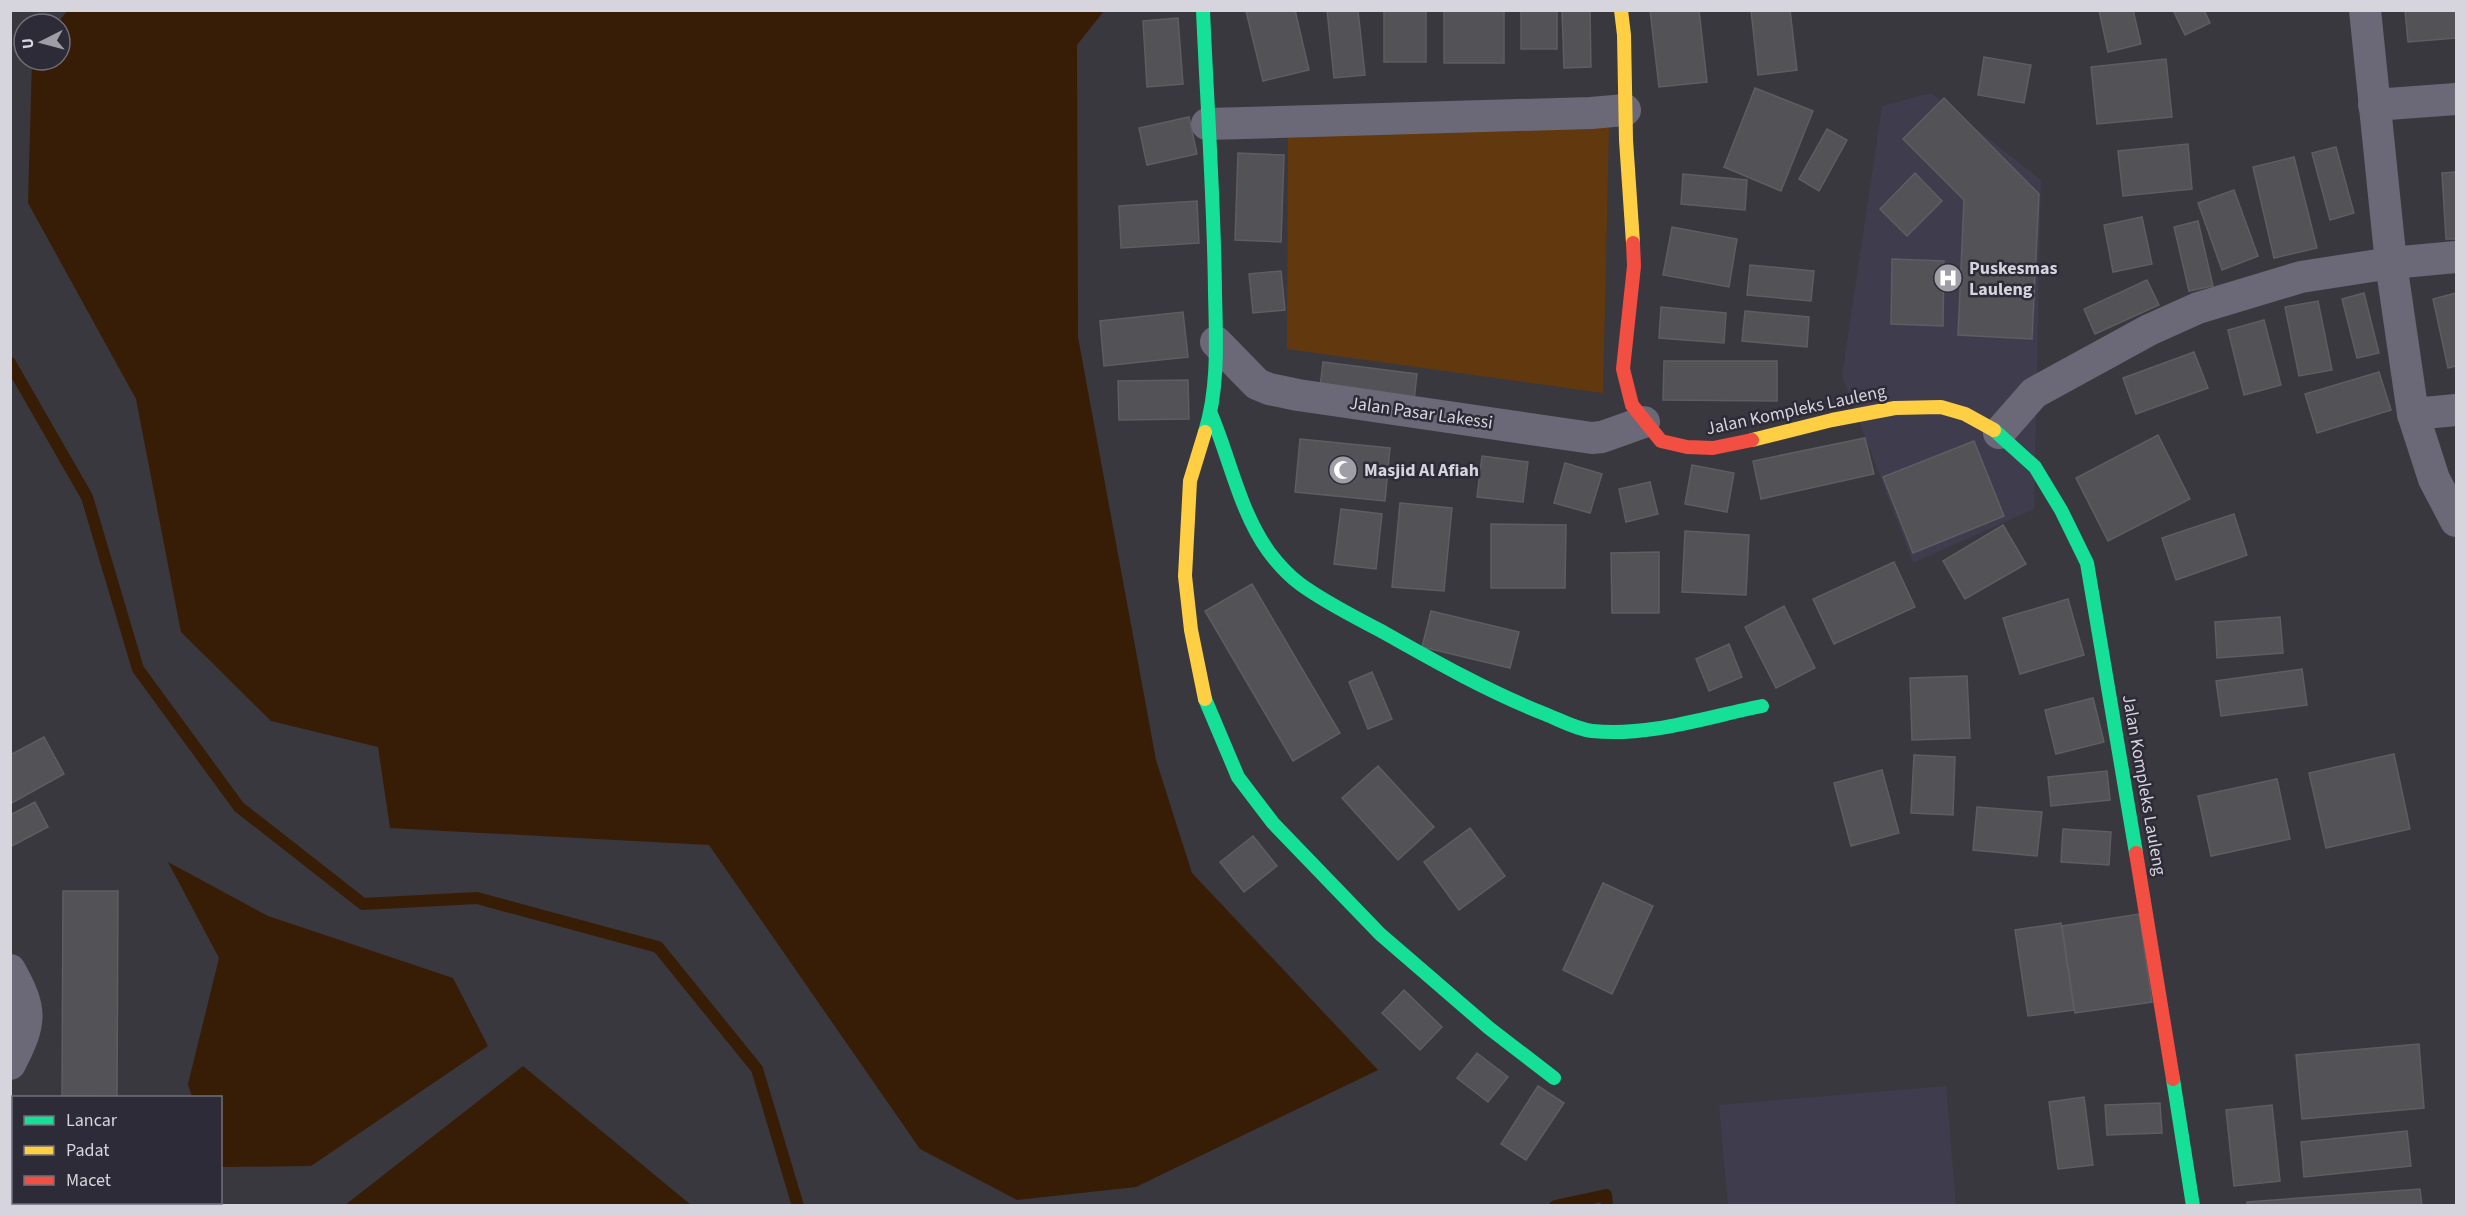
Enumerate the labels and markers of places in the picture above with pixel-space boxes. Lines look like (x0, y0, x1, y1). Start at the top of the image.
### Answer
place label: Puskesmas Lauleng (1969, 256, 2057, 302)
hospital icon: Puskesmas Lauleng (1932, 262, 1964, 294)
mosque icon: Masjid Al Afiah (1327, 454, 1359, 486)
place label: Masjid Al Afiah (1364, 458, 1479, 483)

